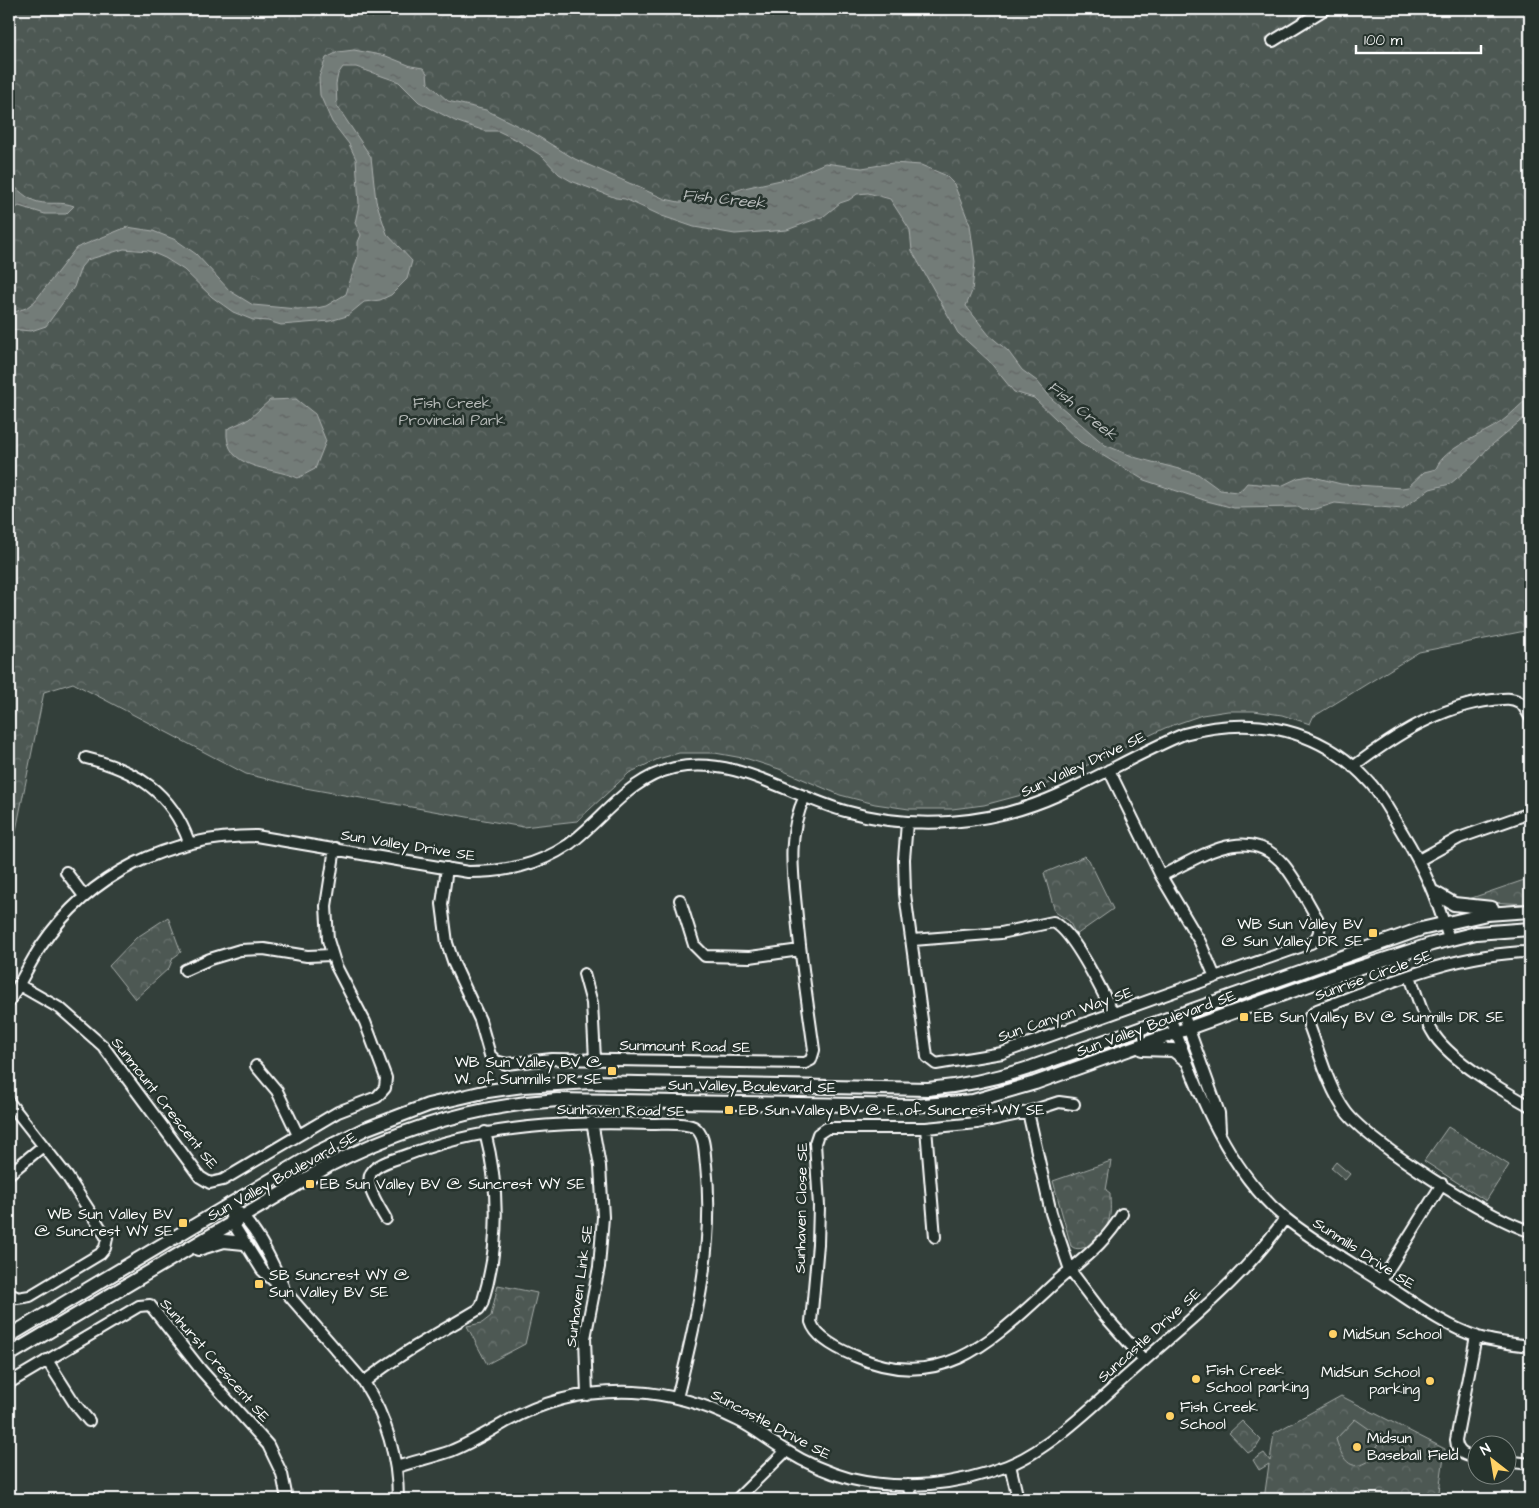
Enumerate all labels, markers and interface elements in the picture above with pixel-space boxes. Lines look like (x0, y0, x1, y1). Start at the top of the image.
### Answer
scale bar (1356, 22, 1482, 54)
text: 100 m (1364, 30, 1403, 51)
water label: Fish Creek (681, 184, 768, 214)
water label: Fish Creek (1043, 376, 1123, 446)
park label: Fish Creek Provincial Park (399, 393, 505, 431)
street label: Sun Valley Drive SE (1017, 726, 1150, 804)
street label: Sun Valley Drive SE (339, 825, 477, 867)
place label: WB Sun Valley BV @ Sun Valley DR SE (1222, 914, 1364, 953)
marker: WB Sun Valley BV @ Sun Valley DR SE (1367, 927, 1379, 939)
street label: Sunrise Circle SE (1312, 945, 1434, 1006)
street label: Sun Canyon Way SE (995, 982, 1136, 1048)
street label: Sun Valley Boulevard SE (1074, 985, 1239, 1063)
place label: EB Sun Valley BV @ Sunmills DR SE (1254, 1007, 1504, 1029)
marker: EB Sun Valley BV @ Sunmills DR SE (1238, 1011, 1250, 1023)
street label: Sunmount Crescent SE (106, 1033, 223, 1174)
street label: Sunmount Road SE (619, 1035, 751, 1058)
place label: WB Sun Valley BV @ W. of Sunmills DR SE (455, 1052, 602, 1090)
marker: WB Sun Valley BV @ W. of Sunmills DR SE (606, 1065, 618, 1077)
street label: Sun Valley Boulevard SE (668, 1075, 836, 1099)
street label: Sunhaven Road SE (557, 1099, 685, 1122)
place label: EB Sun Valley BV @ E. of Suncrest WY SE (739, 1100, 1044, 1122)
marker: EB Sun Valley BV @ E. of Suncrest WY SE (723, 1104, 735, 1116)
street label: Sun Valley Boulevard SE (204, 1126, 361, 1227)
street label: Sunhaven Close SE (790, 1142, 813, 1274)
place label: EB Sun Valley BV @ Suncrest WY SE (320, 1174, 585, 1196)
marker: EB Sun Valley BV @ Suncrest WY SE (304, 1178, 316, 1190)
place label: WB Sun Valley BV @ Suncrest WY SE (34, 1204, 174, 1242)
street label: Sunmills Drive SE (1309, 1213, 1419, 1294)
marker: WB Sun Valley BV @ Suncrest WY SE (177, 1217, 189, 1229)
street label: Sunhaven Link SE (561, 1224, 598, 1348)
place label: SB Suncrest WY @ Sun Valley BV SE (269, 1265, 410, 1304)
marker: SB Suncrest WY @ Sun Valley BV SE (253, 1278, 265, 1290)
street label: Suncastle Drive SE (1093, 1283, 1206, 1388)
street label: Sunhurst Crescent SE (155, 1294, 274, 1427)
place label: MidSun School (1343, 1324, 1442, 1345)
marker: MidSun School (1327, 1328, 1339, 1340)
place label: Fish Creek School parking (1206, 1360, 1309, 1399)
place label: MidSun School parking (1321, 1362, 1420, 1401)
marker: Fish Creek School parking (1190, 1373, 1202, 1385)
marker: MidSun School parking (1424, 1375, 1436, 1387)
street label: Suncastle Drive SE (707, 1384, 834, 1465)
place label: Fish Creek School (1180, 1397, 1258, 1435)
marker: Fish Creek School (1164, 1410, 1176, 1422)
place label: Midsun Baseball Field (1367, 1428, 1459, 1466)
north arrow (1466, 1436, 1516, 1486)
text: N (1477, 1439, 1495, 1461)
marker: Midsun Baseball Field (1351, 1441, 1363, 1453)

